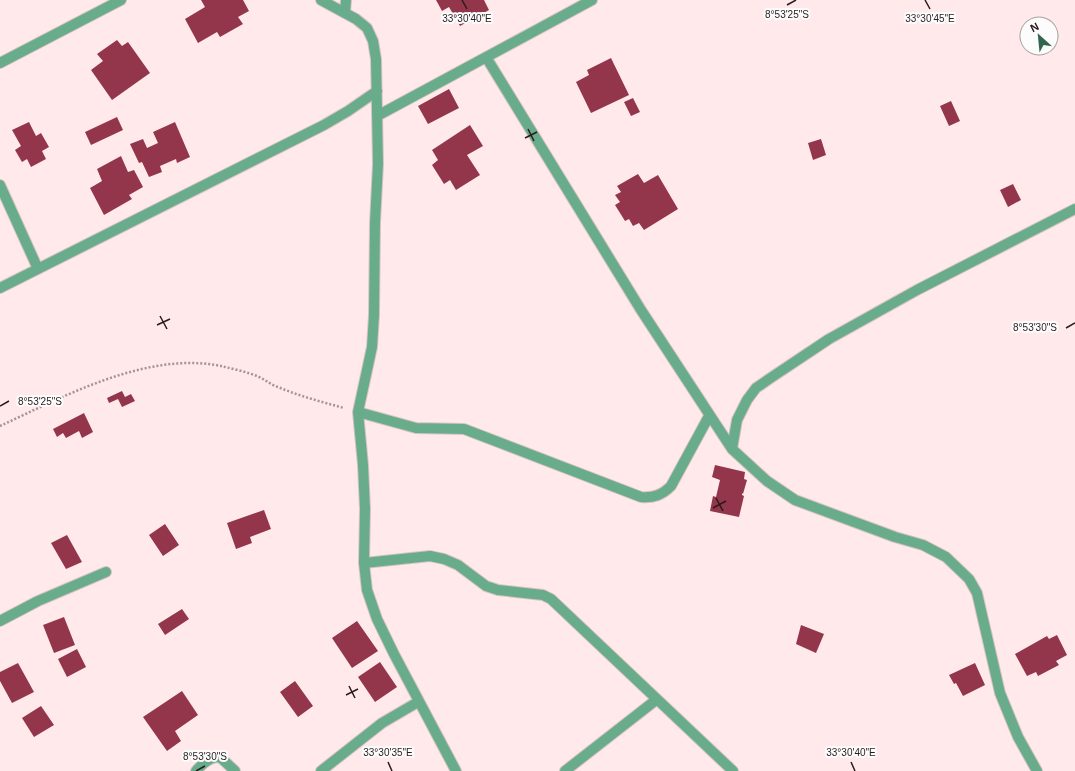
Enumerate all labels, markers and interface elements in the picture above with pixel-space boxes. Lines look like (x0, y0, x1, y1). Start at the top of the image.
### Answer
text: 8°53'25"S (765, 9, 809, 20)
text: 33°30'40"E (442, 13, 492, 24)
text: 33°30'45"E (905, 13, 955, 24)
north arrow (1019, 16, 1059, 56)
text: N (1028, 20, 1041, 34)
text: 8°53'30"S (1013, 322, 1057, 333)
text: 8°53'25"S (18, 396, 62, 407)
text: 33°30'35"E (363, 747, 413, 758)
text: 33°30'40"E (826, 747, 876, 758)
text: 8°53'30"S (183, 751, 227, 762)

